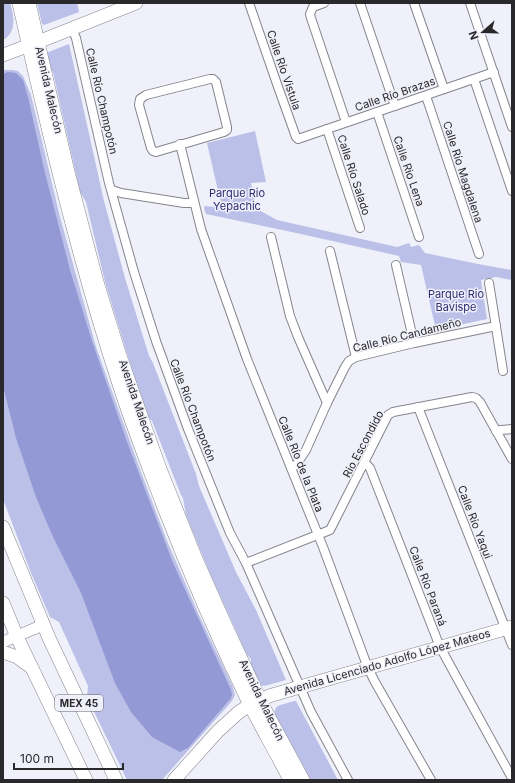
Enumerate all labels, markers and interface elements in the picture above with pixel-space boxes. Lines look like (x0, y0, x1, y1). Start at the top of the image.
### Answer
north arrow (463, 12, 503, 52)
street label: Calle Río Vistula (264, 28, 304, 112)
text: N (466, 29, 482, 42)
street label: Avenida Malecón (32, 45, 66, 135)
street label: Calle Río Champotón (83, 46, 121, 156)
street label: Calle Río Brazas (353, 74, 437, 114)
street label: Calle Río Magdalena (440, 119, 486, 225)
street label: Calle Río Salado (334, 133, 374, 217)
street label: Calle Rio Lena (390, 134, 428, 208)
park label: Parque Rio Yepachic (209, 186, 266, 213)
park label: Parque Rio Bavispe (428, 287, 485, 314)
street label: Calle Río Candameño (351, 315, 463, 355)
street label: Calle Río Champotón (167, 357, 219, 463)
street label: Avenida Malecón (116, 358, 158, 446)
street label: Rio Escondido (339, 408, 387, 480)
street label: Calle Río de la Plata (275, 414, 327, 514)
street label: Calle Río Yaqui (455, 483, 495, 561)
street label: Calle Río Paraná (406, 544, 450, 628)
street label: Avenida Licenciado Adolfo López Mateos (282, 626, 492, 698)
street label: Avenida Malecón (236, 657, 288, 743)
road number: MEX 45 (55, 695, 103, 711)
scale bar (14, 745, 123, 771)
text: 100 m (20, 751, 54, 766)

